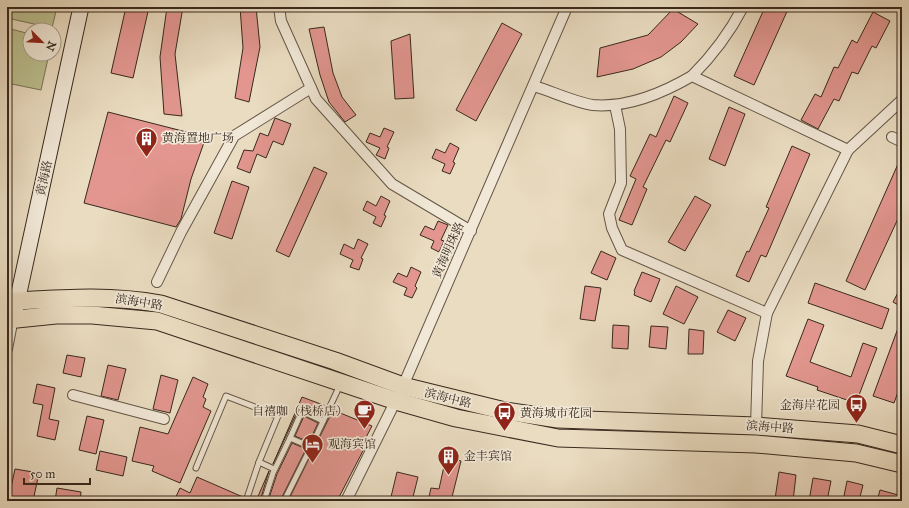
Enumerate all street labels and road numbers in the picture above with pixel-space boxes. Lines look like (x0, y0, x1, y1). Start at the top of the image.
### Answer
street label: 黄海路 (33, 159, 55, 197)
street label: 黄海明珠路 (429, 220, 467, 280)
street label: 滨海中路 (114, 291, 164, 313)
street label: 滨海中路 (423, 385, 473, 411)
street label: 滨海中路 (746, 418, 794, 436)

